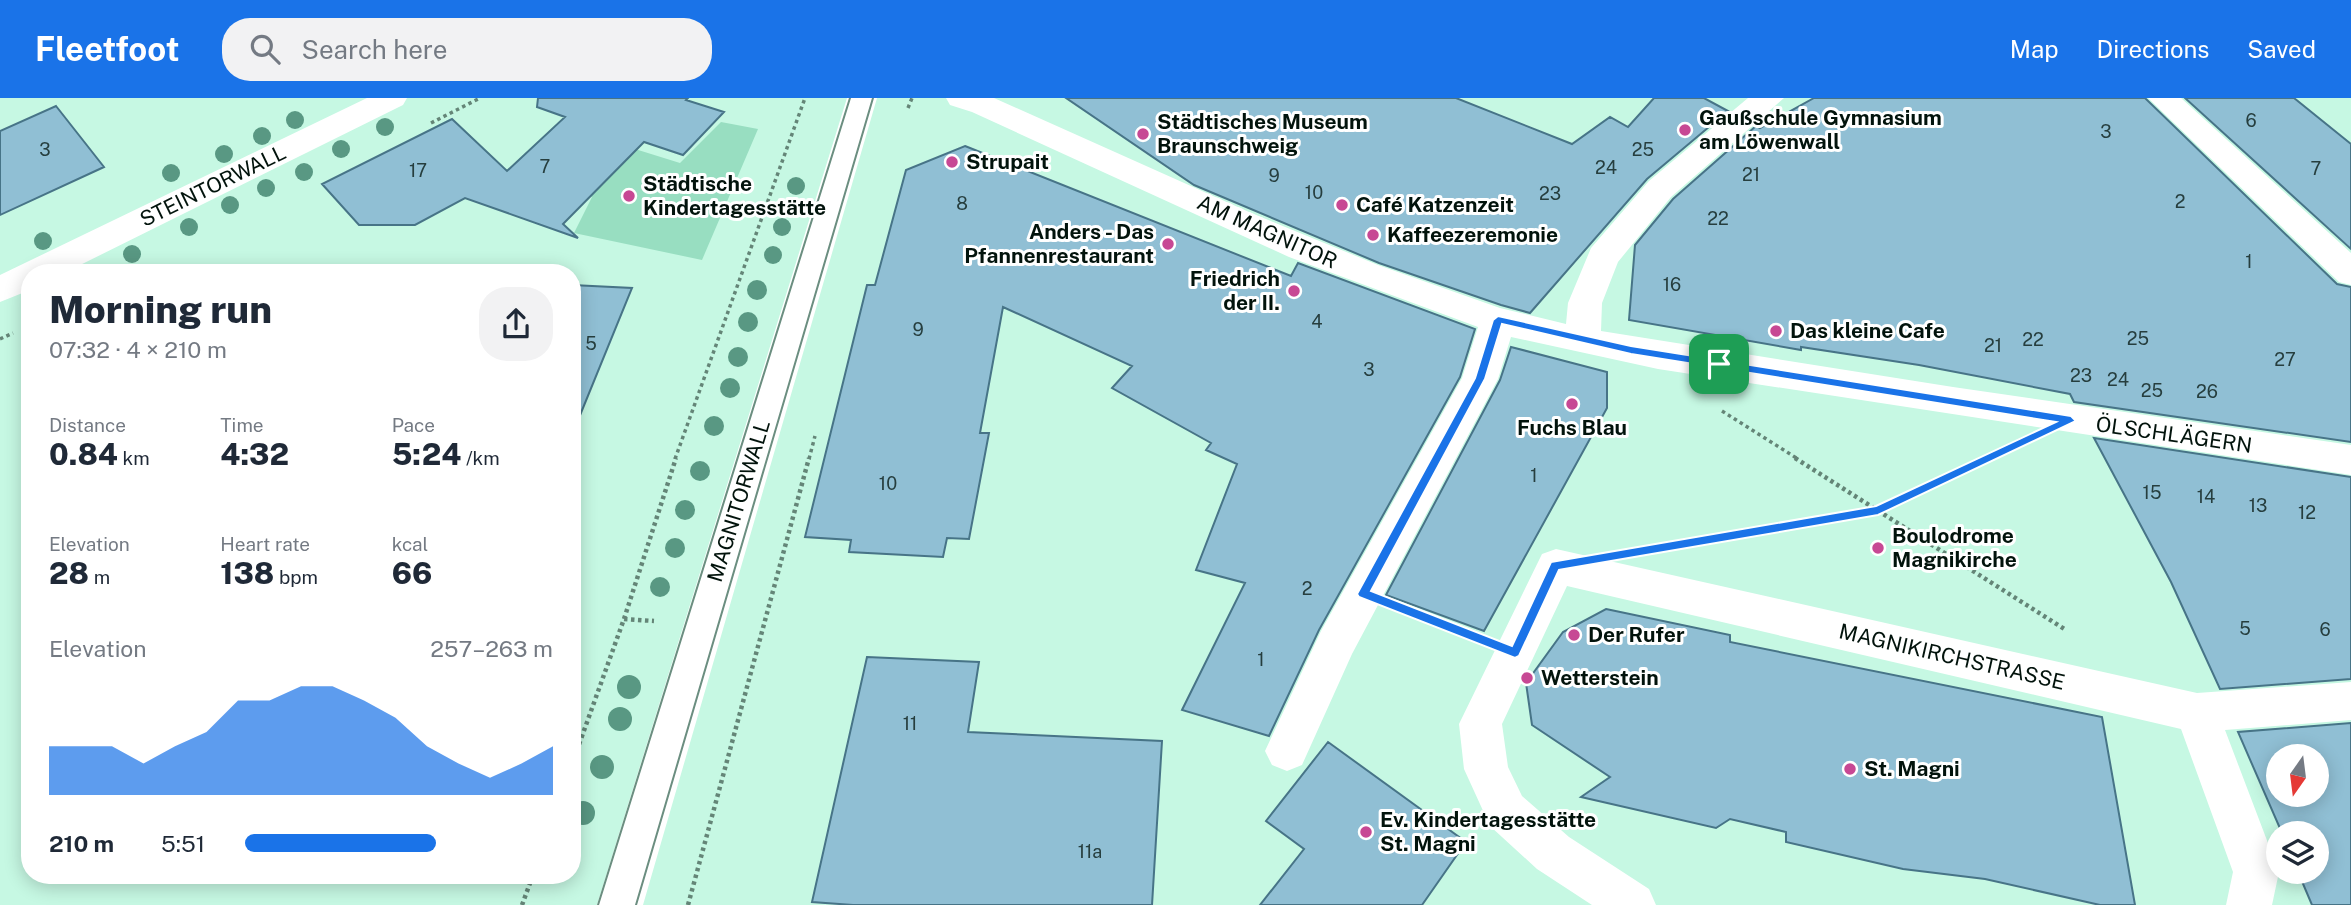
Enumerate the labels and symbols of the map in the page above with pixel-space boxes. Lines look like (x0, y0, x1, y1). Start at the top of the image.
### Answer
place label: Gaußschule Gymnasium am Löwenwall (1699, 105, 1942, 154)
place label: Städtisches Museum Braunschweig (1157, 109, 1368, 158)
house number: 6 (2245, 110, 2257, 131)
house number: 3 (2100, 121, 2112, 142)
marker: Gaußschule Gymnasium am Löwenwall (1677, 122, 1693, 138)
marker: Städtisches Museum Braunschweig (1135, 126, 1151, 142)
house number: 3 (39, 139, 51, 160)
street label: STEINTORWALL (136, 139, 290, 232)
house number: 25 (1632, 139, 1654, 160)
place label: Strupait (966, 149, 1049, 174)
marker: Strupait (944, 154, 960, 170)
house number: 7 (540, 156, 550, 177)
house number: 24 (1595, 157, 1617, 178)
house number: 7 (2311, 158, 2321, 179)
house number: 17 (409, 160, 427, 181)
house number: 21 (1742, 164, 1760, 185)
house number: 9 (1268, 165, 1280, 186)
place label: Städtische Kindertagesstätte (643, 171, 826, 220)
house number: 10 (1305, 182, 1323, 203)
house number: 23 (1539, 183, 1561, 204)
marker: Städtische Kindertagesstätte (621, 188, 637, 204)
street label: AM MAGNITOR (1193, 190, 1341, 274)
house number: 2 (2175, 191, 2185, 212)
place label: Café Katzenzeit (1356, 192, 1514, 217)
house number: 8 (956, 193, 968, 214)
marker: Café Katzenzeit (1334, 197, 1350, 213)
house number: 22 (1707, 208, 1729, 229)
place label: Anders - Das Pfannenrestaurant (964, 219, 1154, 268)
place label: Kaffeezeremonie (1387, 222, 1558, 247)
marker: Kaffeezeremonie (1365, 227, 1381, 243)
marker: Anders - Das Pfannenrestaurant (1160, 236, 1176, 252)
house number: 1 (2245, 251, 2253, 272)
place label: Friedrich der II. (1190, 266, 1280, 315)
house number: 16 (1663, 274, 1681, 295)
marker: Friedrich der II. (1286, 283, 1302, 299)
house number: 4 (1311, 311, 1323, 332)
place label: Das kleine Cafe (1790, 318, 1945, 343)
house number: 9 (912, 319, 924, 340)
marker: Das kleine Cafe (1768, 323, 1784, 339)
house number: 25 (2127, 328, 2149, 349)
house number: 22 (2022, 329, 2044, 350)
house number: 5 (585, 333, 597, 354)
pin (1689, 334, 1749, 394)
house number: 21 (1984, 335, 2002, 356)
house number: 27 (2274, 349, 2296, 370)
house number: 3 (1363, 359, 1375, 380)
house number: 23 (2070, 365, 2092, 386)
house number: 24 (2107, 369, 2129, 390)
house number: 25 (2141, 380, 2163, 401)
house number: 26 (2196, 381, 2218, 402)
marker: Fuchs Blau (1564, 396, 1580, 412)
street label: ÖLSCHLÄGERN (2094, 411, 2254, 458)
place label: Fuchs Blau (1517, 415, 1627, 440)
street label: MAGNITORWALL (702, 417, 775, 585)
house number: 1 (1530, 465, 1538, 486)
house number: 10 (879, 473, 897, 494)
house number: 15 (2143, 482, 2161, 503)
house number: 14 (2197, 486, 2215, 507)
house number: 13 (2249, 495, 2267, 516)
house number: 12 (2298, 502, 2316, 523)
place label: Boulodrome Magnikirche (1892, 523, 2017, 572)
marker: Boulodrome Magnikirche (1870, 540, 1886, 556)
house number: 2 (1302, 578, 1312, 599)
street label: MAGNIKIRCHSTRASSE (1837, 618, 2067, 695)
house number: 5 (2239, 618, 2251, 639)
house number: 6 (2319, 619, 2331, 640)
place label: Der Rufer (1588, 622, 1685, 647)
marker: Der Rufer (1566, 627, 1582, 643)
house number: 1 (1257, 649, 1265, 670)
place label: Wetterstein (1541, 665, 1659, 690)
marker: Wetterstein (1519, 670, 1535, 686)
house number: 11 (903, 713, 917, 734)
north arrow (2266, 744, 2329, 807)
place label: St. Magni (1864, 756, 1960, 781)
marker: St. Magni (1842, 761, 1858, 777)
place label: Ev. Kindertagesstätte St. Magni (1380, 807, 1596, 856)
marker: Ev. Kindertagesstätte St. Magni (1358, 824, 1374, 840)
house number: 11a (1078, 841, 1102, 862)

